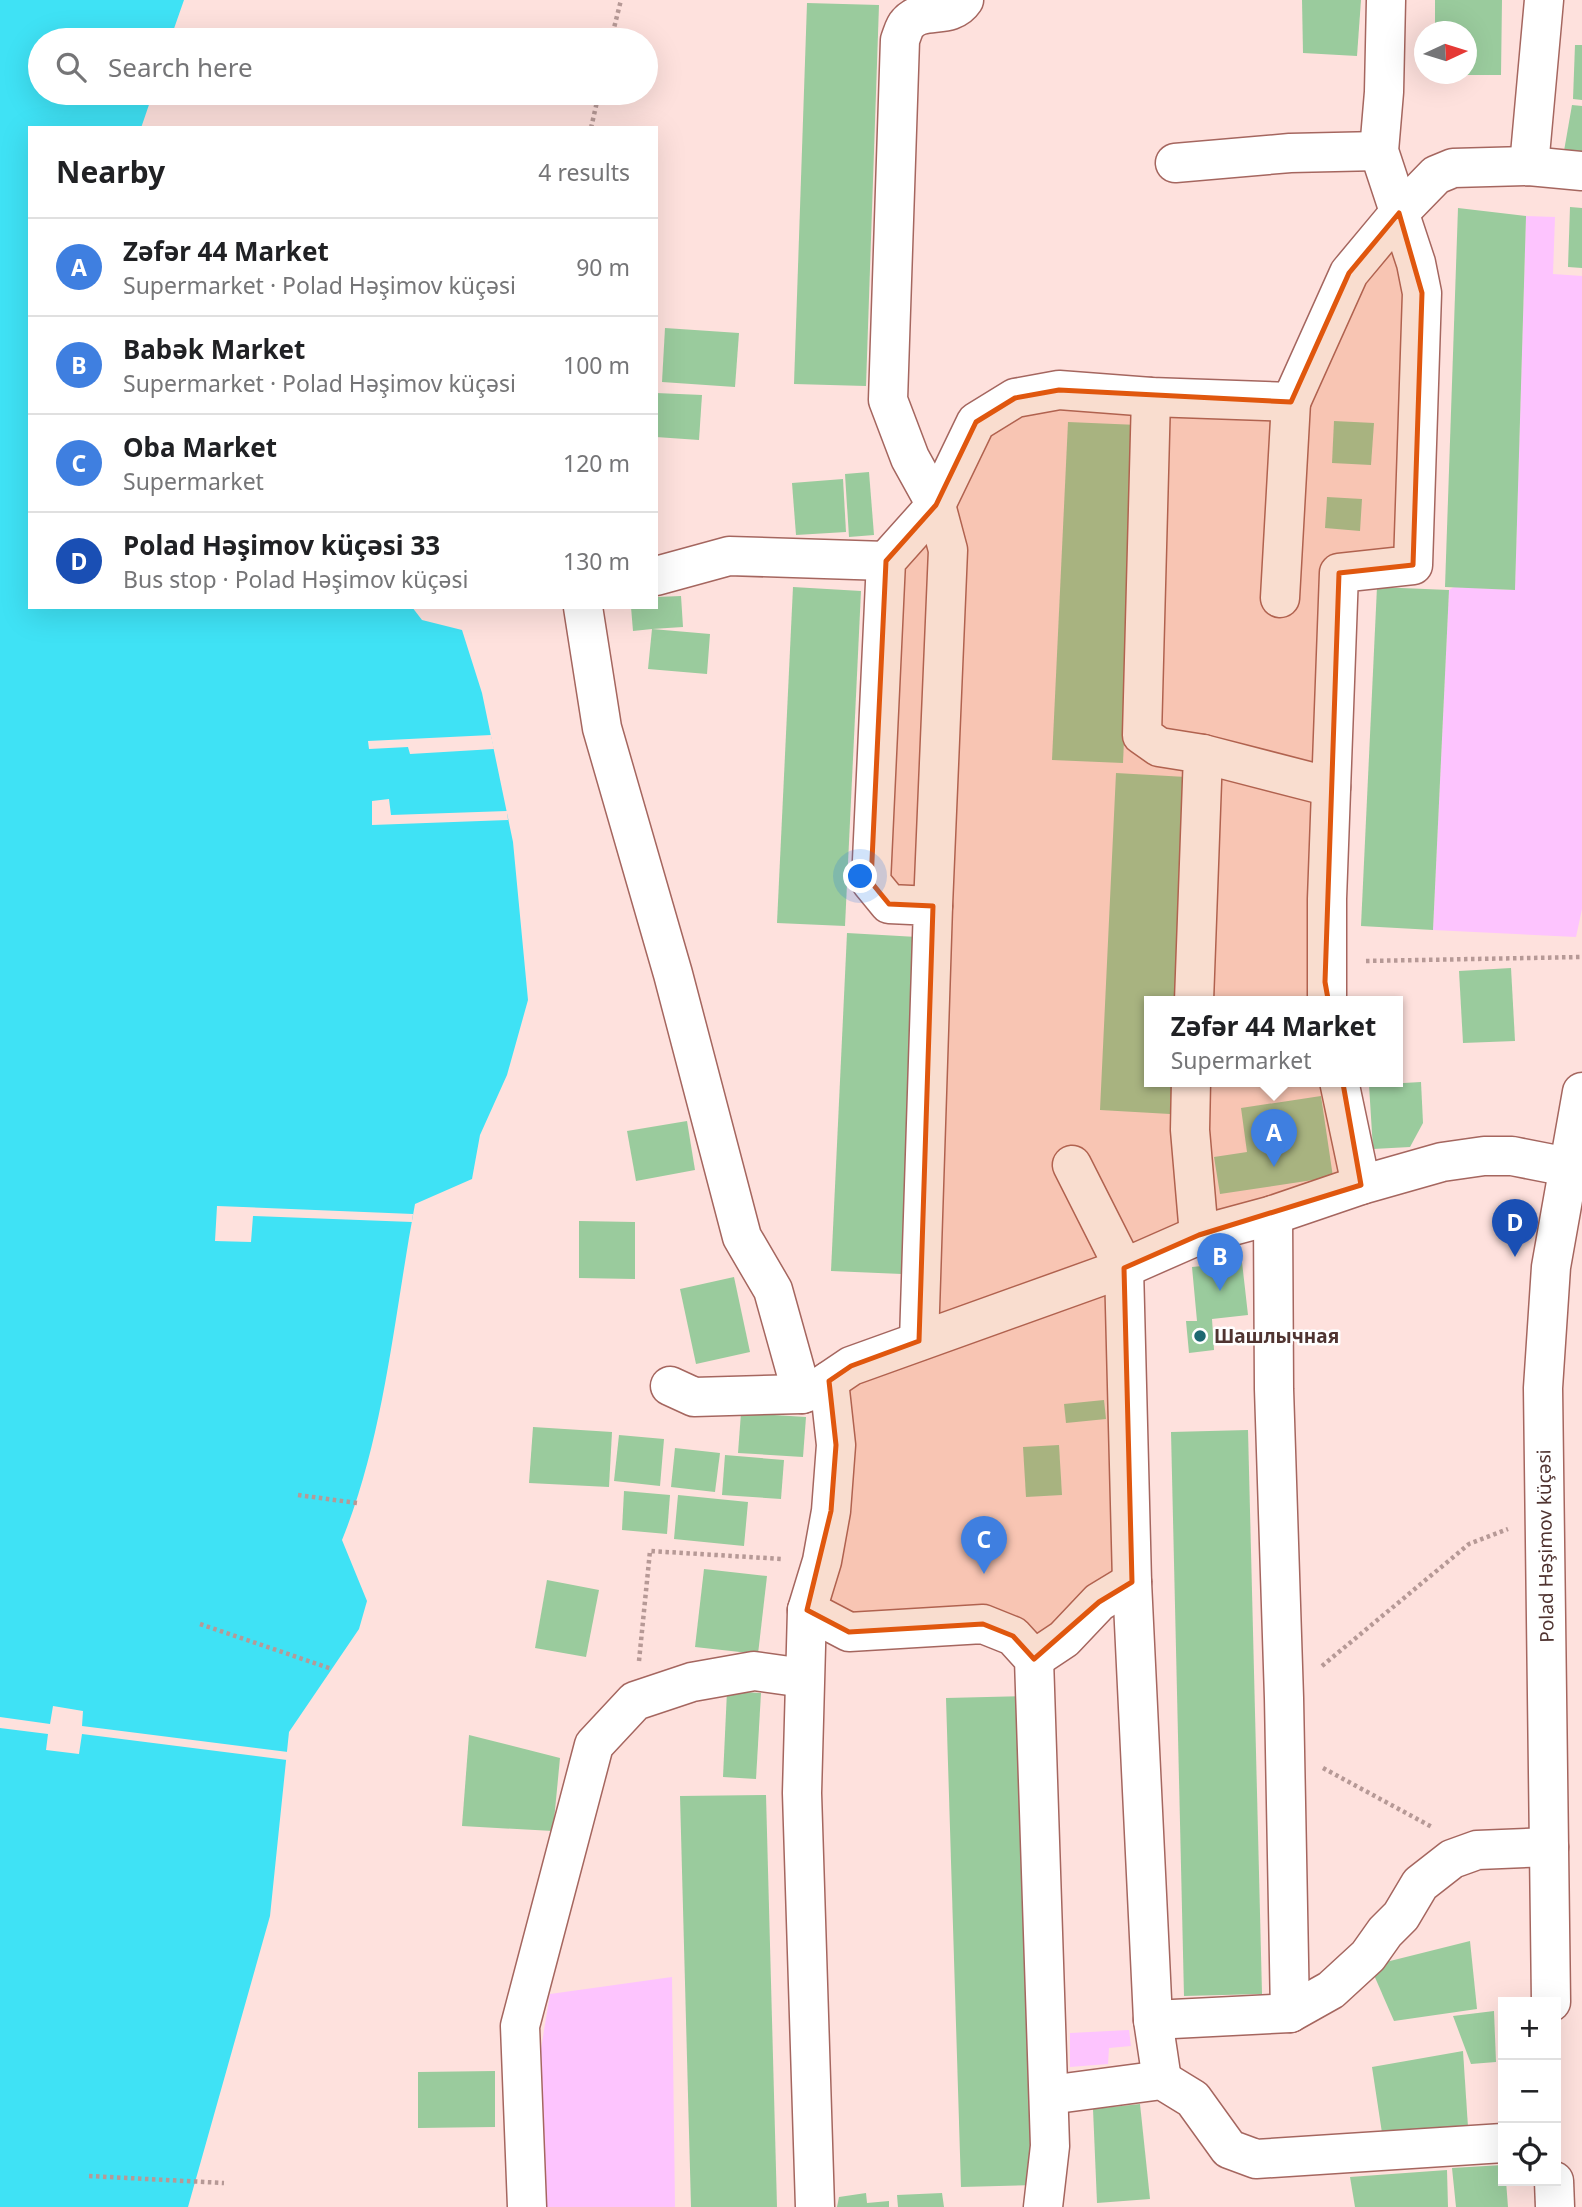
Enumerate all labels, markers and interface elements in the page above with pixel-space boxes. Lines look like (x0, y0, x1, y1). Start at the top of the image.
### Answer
north arrow (1414, 21, 1477, 84)
search box (28, 28, 658, 105)
icon: search (52, 48, 90, 86)
text: Search here (108, 49, 253, 85)
text: Nearby (56, 151, 165, 192)
text: 4 results (538, 156, 630, 188)
text: Zəfər 44 Market (123, 233, 329, 269)
text: A (71, 251, 87, 283)
text: 90 m (576, 251, 630, 283)
text: Supermarket · Polad Həşimov küçəsi (123, 269, 516, 301)
text: Babək Market (123, 331, 305, 367)
text: B (71, 349, 87, 381)
text: 100 m (563, 349, 630, 381)
text: Supermarket · Polad Həşimov küçəsi (123, 367, 516, 399)
text: Oba Market (123, 429, 277, 465)
text: C (72, 447, 86, 479)
text: 120 m (563, 447, 630, 479)
text: Supermarket (123, 465, 264, 497)
text: Polad Həşimov küçəsi 33 (123, 527, 440, 563)
text: D (71, 545, 87, 577)
text: 130 m (563, 545, 630, 577)
text: Bus stop · Polad Həşimov küçəsi (123, 563, 469, 595)
your location (843, 859, 877, 893)
popup (1144, 996, 1403, 1087)
text: Zəfər 44 Market (1171, 1008, 1376, 1044)
text: Supermarket (1171, 1044, 1312, 1076)
pin: A (1251, 1109, 1297, 1167)
pin: D (1492, 1199, 1538, 1257)
pin: B (1197, 1233, 1243, 1291)
place label: Шашлычная (1214, 1323, 1339, 1349)
marker: Шашлычная (1192, 1328, 1208, 1344)
street label: Polad Həşimov küçəsi (1530, 1449, 1560, 1643)
pin: C (961, 1516, 1007, 1574)
map controls (1498, 1997, 1561, 2186)
button: + (1498, 1997, 1561, 2060)
button: − (1498, 2060, 1561, 2123)
button: locate (1498, 2123, 1561, 2186)

